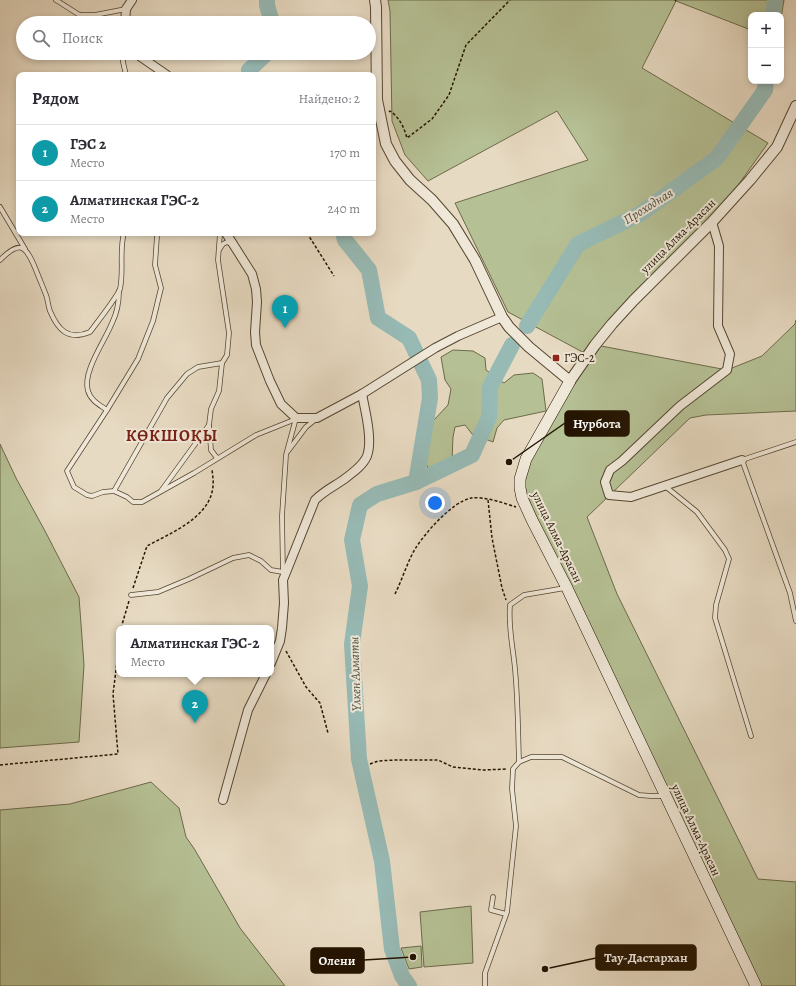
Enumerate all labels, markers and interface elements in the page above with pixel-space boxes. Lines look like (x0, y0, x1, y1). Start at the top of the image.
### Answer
map controls (748, 12, 784, 84)
button: + (748, 12, 784, 48)
search box (16, 16, 376, 60)
icon: search (30, 27, 52, 49)
text: Поиск (62, 28, 103, 48)
button: − (748, 48, 784, 84)
text: Рядом (32, 87, 79, 110)
text: Найдено: 2 (299, 90, 360, 107)
text: ГЭС 2 (70, 134, 106, 154)
text: 1 (43, 144, 47, 161)
text: 170 m (330, 144, 360, 161)
text: Место (70, 154, 105, 171)
water label: Проходная (620, 184, 676, 228)
text: Алматинская ГЭС-2 (70, 190, 199, 210)
street label: улица Алма-Арасан (636, 195, 719, 278)
text: 2 (42, 200, 48, 217)
text: 240 m (328, 200, 360, 217)
text: Место (70, 210, 105, 227)
pin: 1 (272, 295, 298, 328)
place label: ГЭС-2 (564, 350, 595, 366)
marker: ГЭС-2 (551, 353, 561, 363)
callout: Нурбота (565, 411, 629, 436)
text: Нурбота (573, 415, 622, 432)
district label: КӨКШОҚЫ (126, 425, 218, 447)
street label: улица Алма-Арасан (528, 488, 586, 585)
your location (425, 493, 445, 513)
popup (116, 625, 274, 677)
text: Алматинская ГЭС-2 (130, 633, 260, 653)
water label: Үлкен Алматы (345, 636, 365, 712)
text: Место (130, 653, 165, 670)
pin: 2 (182, 690, 208, 723)
street label: улица Алма-Арасан (667, 781, 724, 879)
callout: Тау-Дастархан (596, 945, 696, 970)
callout: Олени (311, 948, 364, 973)
text: Тау-Дастархан (604, 949, 688, 966)
text: Олени (319, 952, 356, 969)

